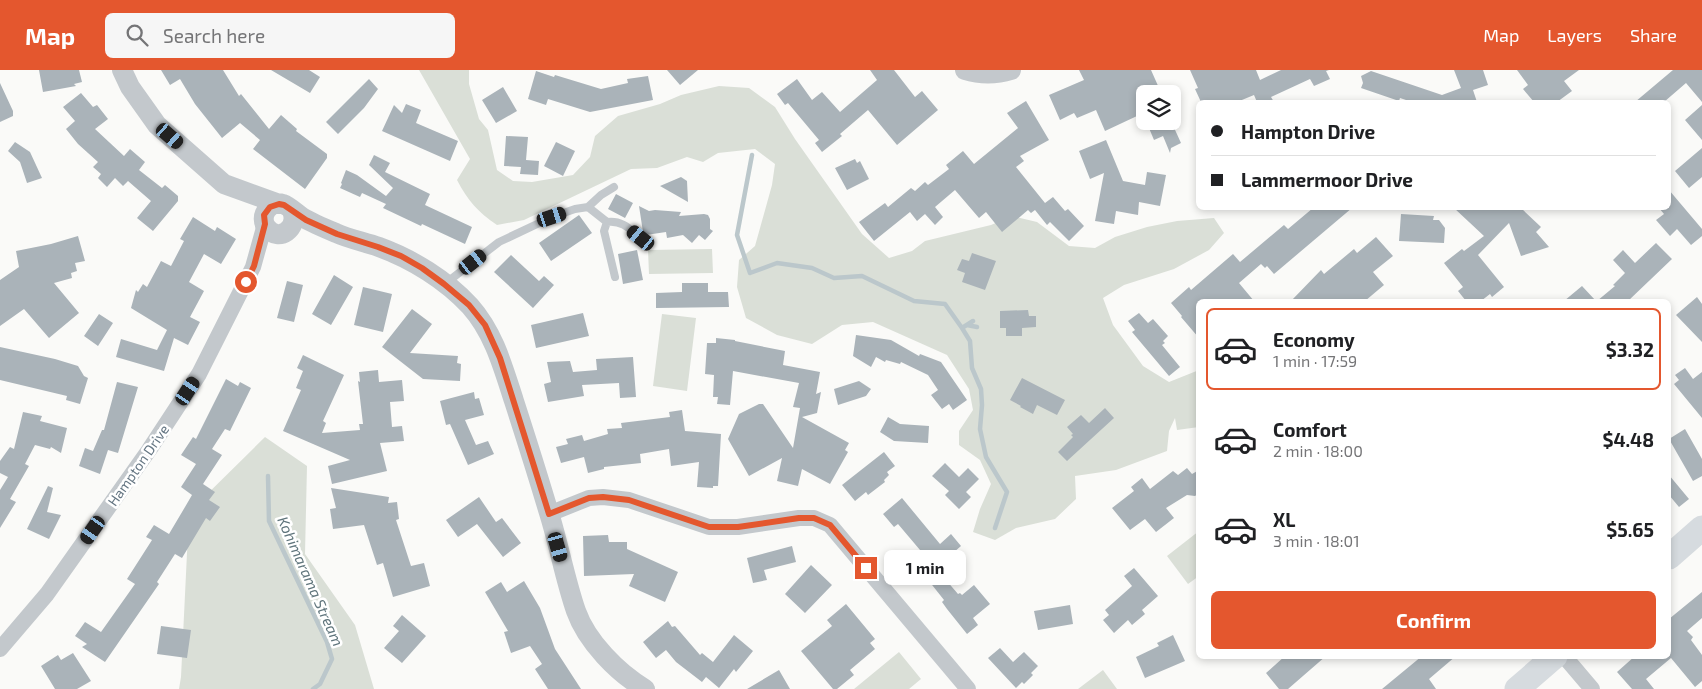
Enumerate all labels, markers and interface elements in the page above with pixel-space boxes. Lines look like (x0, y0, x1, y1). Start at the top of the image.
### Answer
search box (105, 13, 455, 58)
text: Map (25, 21, 75, 50)
icon: search (123, 21, 151, 49)
text: Search here (163, 24, 265, 47)
text: Map (1483, 24, 1519, 46)
text: Layers (1547, 24, 1602, 46)
text: Share (1630, 24, 1677, 46)
map controls (1136, 85, 1181, 130)
button: layers (1136, 85, 1181, 130)
car (153, 120, 186, 152)
text: Hampton Drive (1241, 120, 1375, 143)
text: Lammermoor Drive (1241, 168, 1413, 191)
car (535, 205, 568, 229)
car (624, 223, 657, 253)
car (456, 247, 489, 277)
route start (235, 271, 257, 293)
icon: car (1213, 327, 1258, 372)
text: Economy (1273, 328, 1355, 351)
text: $3.32 (1606, 338, 1654, 361)
text: 1 min · 17:59 (1273, 351, 1357, 370)
car (173, 374, 202, 408)
icon: car (1213, 417, 1258, 462)
text: Comfort (1273, 418, 1347, 441)
street label: Hampton Drive (104, 421, 172, 509)
text: $4.48 (1602, 428, 1654, 451)
text: 2 min · 18:00 (1273, 441, 1363, 460)
icon: car (1213, 507, 1258, 552)
text: XL (1273, 508, 1295, 531)
car (78, 513, 107, 547)
water label: Kohimarama Stream (274, 513, 348, 649)
text: $5.65 (1606, 518, 1654, 541)
car (546, 531, 569, 563)
text: 3 min · 18:01 (1273, 531, 1360, 550)
callout: 1 min (884, 550, 966, 586)
route end (855, 557, 877, 579)
text: 1 min (906, 558, 944, 577)
button: Confirm (1211, 591, 1656, 649)

